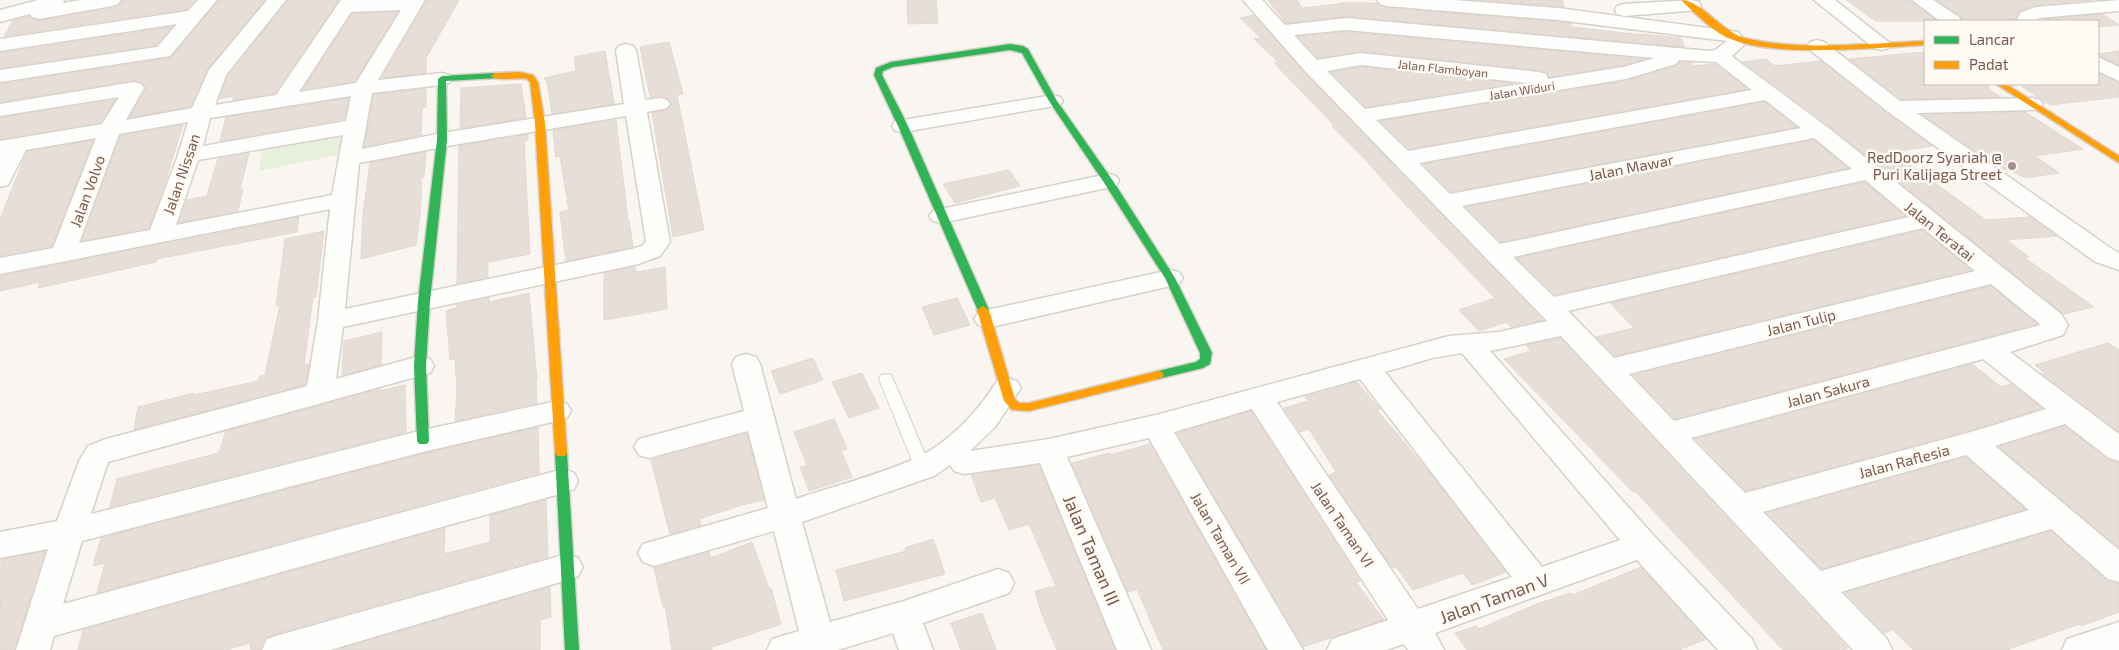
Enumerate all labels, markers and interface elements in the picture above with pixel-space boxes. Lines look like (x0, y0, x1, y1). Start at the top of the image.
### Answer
legend (1924, 20, 2099, 85)
text: Lancar (1969, 30, 2015, 48)
text: Padat (1969, 55, 2009, 73)
street label: Jalan Flamboyan (1397, 56, 1489, 80)
street label: Jalan Widuri (1488, 78, 1556, 102)
street label: Jalan Nissan (159, 131, 203, 217)
place label: RedDoorz Syariah @ Puri Kalijaga Street (1867, 148, 2002, 184)
street label: Jalan Mawar (1587, 150, 1675, 184)
street label: Jalan Volvo (66, 153, 108, 229)
marker: RedDoorz Syariah @ Puri Kalijaga Street (2006, 160, 2018, 172)
street label: Jalan Teratai (1901, 197, 1979, 265)
street label: Jalan Tulip (1765, 305, 1837, 339)
street label: Jalan Sakura (1785, 371, 1871, 411)
street label: Jalan Raflesia (1857, 440, 1951, 482)
street label: Jalan Taman VI (1308, 478, 1378, 570)
street label: Jalan Taman VII (1187, 489, 1255, 587)
street label: Jalan Taman III (1059, 491, 1125, 609)
street label: Jalan Taman V (1436, 568, 1552, 628)

